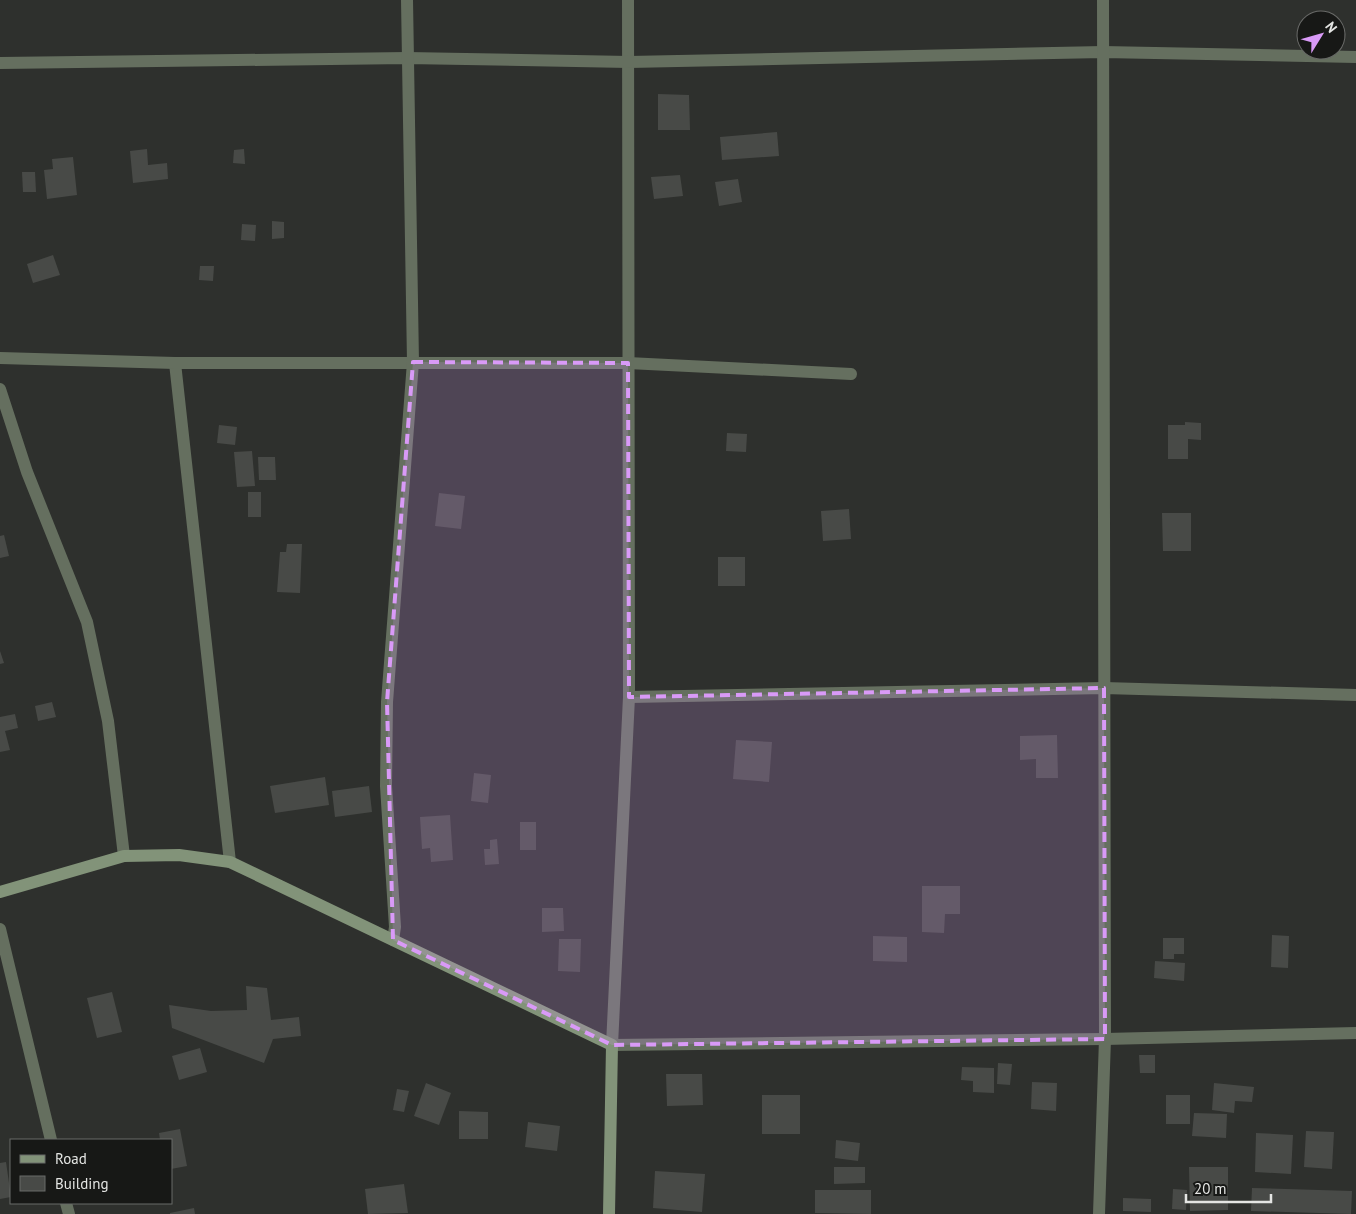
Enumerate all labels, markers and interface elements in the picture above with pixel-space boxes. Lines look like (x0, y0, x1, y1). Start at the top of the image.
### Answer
north arrow (1296, 10, 1346, 60)
text: N (1321, 18, 1341, 36)
legend (10, 1139, 172, 1204)
text: Road (55, 1149, 87, 1168)
scale bar (1186, 1172, 1271, 1204)
text: Building (55, 1174, 109, 1193)
text: 20 m (1194, 1179, 1227, 1198)

